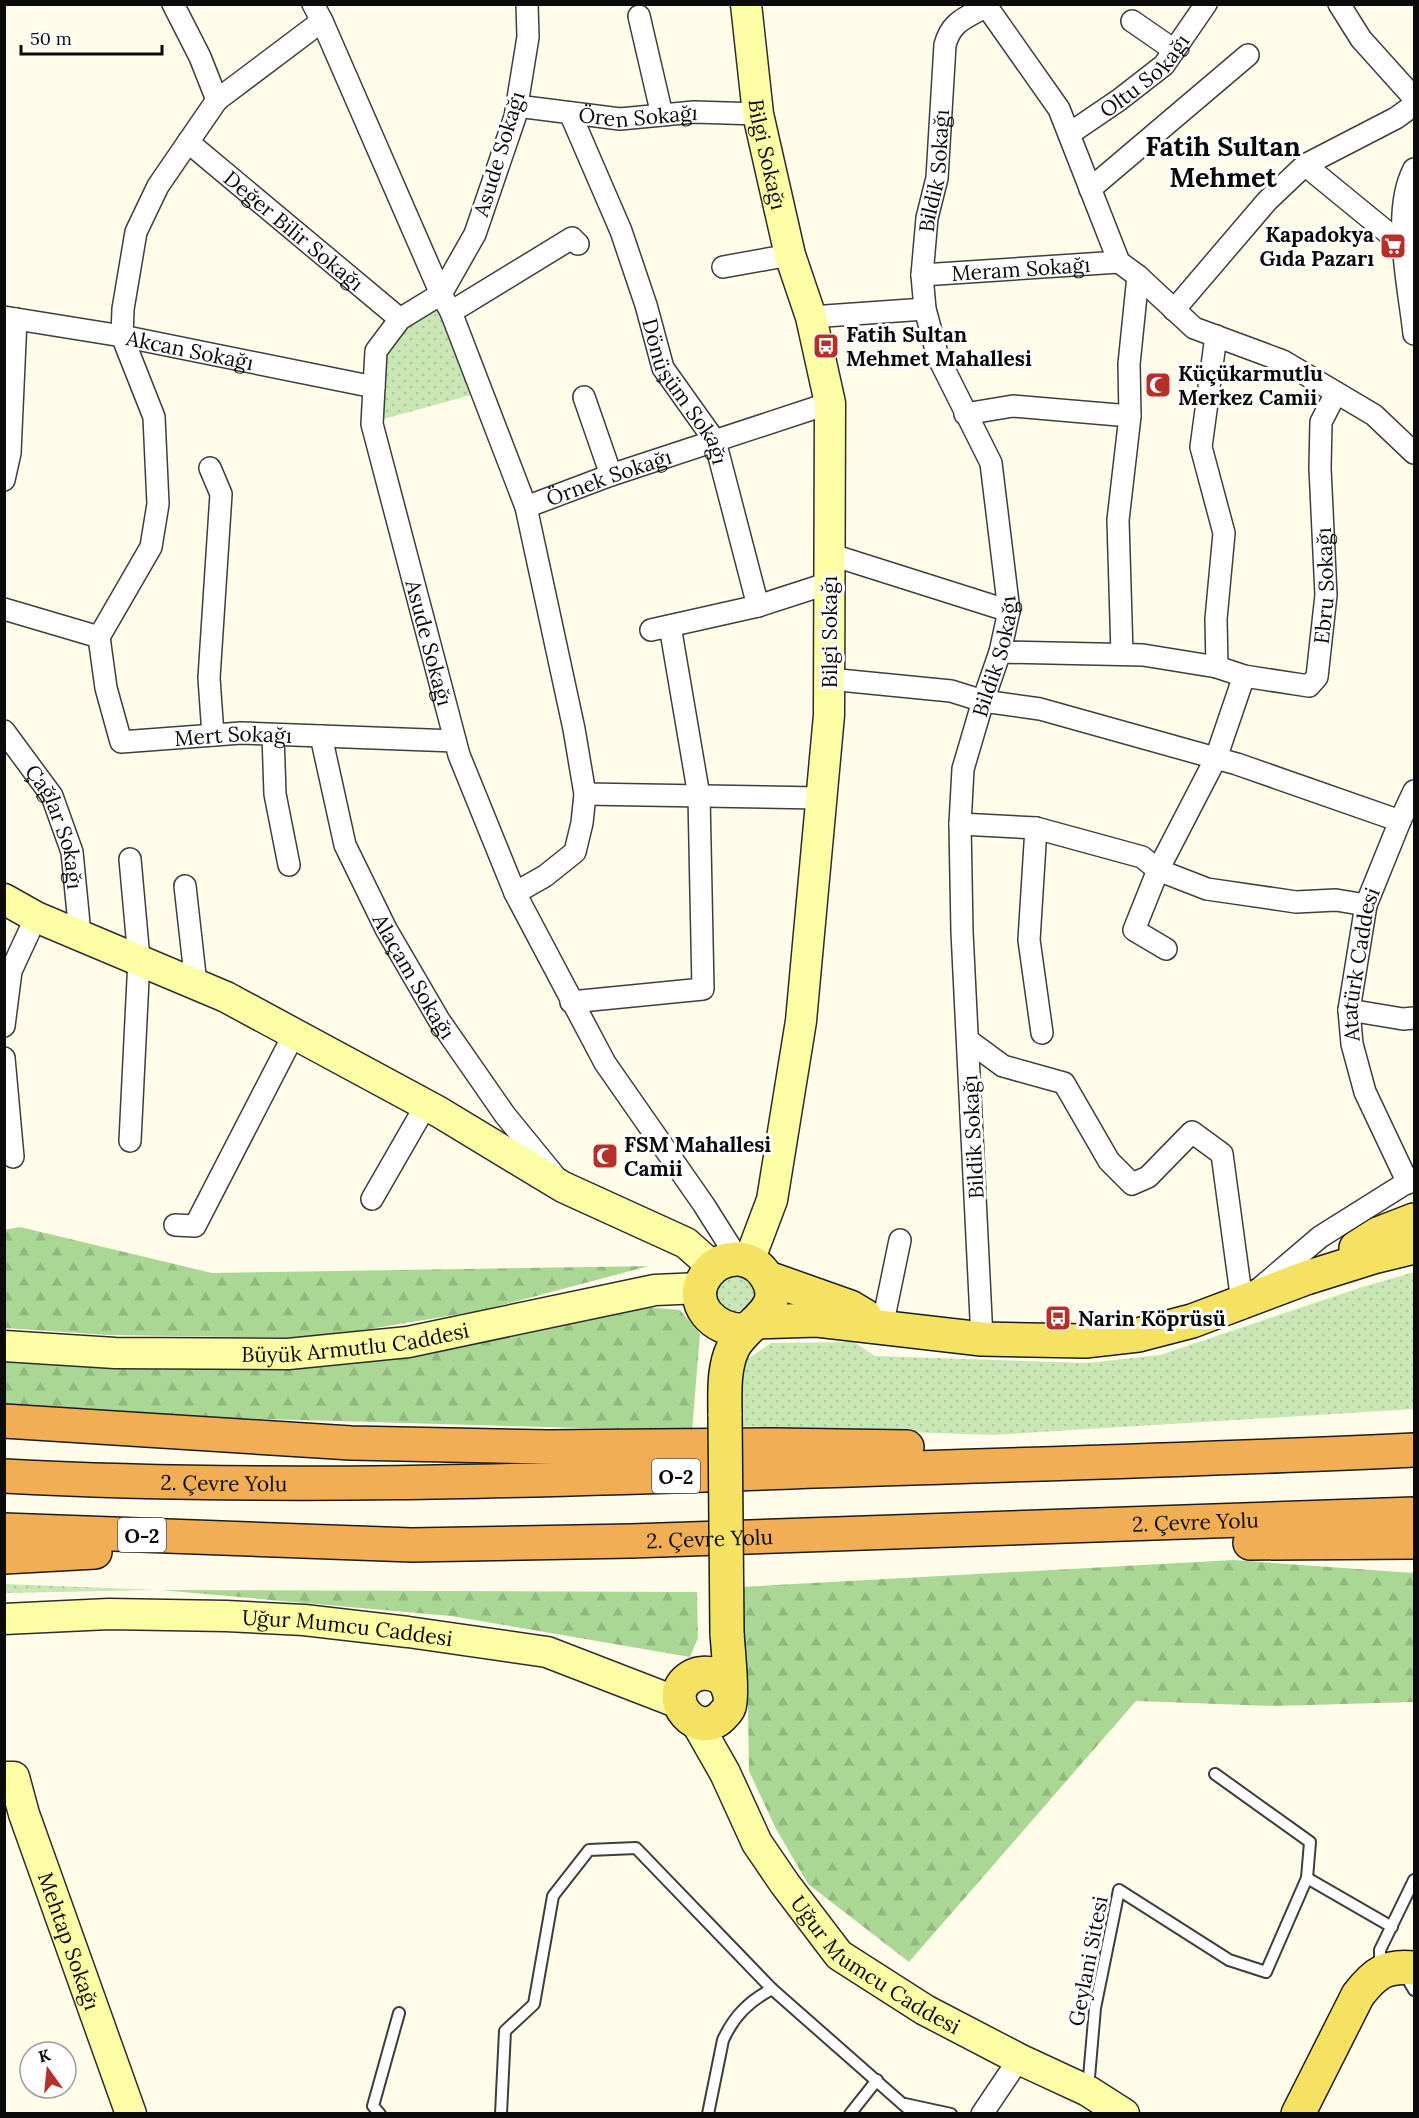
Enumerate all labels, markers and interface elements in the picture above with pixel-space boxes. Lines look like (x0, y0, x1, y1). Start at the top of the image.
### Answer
scale bar (21, 18, 162, 56)
text: 50 m (30, 27, 72, 50)
street label: Oltu Sokağı (1094, 28, 1195, 123)
street label: Asude Sokağı (467, 88, 531, 221)
street label: Ören Sokağı (577, 98, 698, 133)
street label: Bilgi Sokağı (743, 98, 793, 212)
street label: Bildik Sokağı (912, 108, 955, 233)
district label: Fatih Sultan Mehmet (1145, 129, 1301, 194)
street label: Değer Bilir Sokağı (218, 164, 369, 297)
place label: Kapadokya Gıda Pazarı (1259, 221, 1374, 272)
supermarket icon: Kapadokya Gıda Pazarı (1378, 231, 1408, 261)
street label: Meram Sokağı (951, 250, 1091, 287)
street label: Dönüşüm Sokağı (637, 315, 734, 467)
place label: Fatih Sultan Mehmet Mahallesi (846, 321, 1032, 372)
street label: Akcan Sokağı (123, 324, 256, 376)
bus stop icon: Fatih Sultan Mehmet Mahallesi (811, 331, 841, 361)
place label: Küçükarmutlu Merkez Camii (1178, 360, 1323, 411)
mosque icon: Küçükarmutlu Merkez Camii (1143, 370, 1173, 400)
street label: Örnek Sokağı (542, 443, 675, 512)
street label: Ebru Sokağı (1307, 527, 1340, 645)
street label: Asude Sokağı (400, 576, 459, 709)
street label: Bilgi Sokağı (816, 576, 843, 688)
street label: Bildik Sokağı (966, 595, 1023, 720)
street label: Mert Sokağı (173, 719, 293, 751)
street label: Çağlar Sokağı (20, 759, 89, 891)
street label: Atatürk Caddesi (1335, 883, 1385, 1044)
street label: Alaçam Sokağı (367, 908, 461, 1044)
street label: Bildik Sokağı (956, 1074, 990, 1200)
place label: FSM Mahallesi Camii (624, 1131, 771, 1182)
mosque icon: FSM Mahallesi Camii (590, 1141, 620, 1171)
bus stop icon: Narin Köprüsü (1043, 1303, 1073, 1333)
place label: Narin Köprüsü (1078, 1305, 1226, 1332)
street label: Büyük Armutlu Caddesi (241, 1316, 471, 1368)
road number: O-2 (652, 1459, 700, 1493)
street label: 2. Çevre Yolu (160, 1468, 287, 1497)
street label: 2. Çevre Yolu (1131, 1506, 1259, 1537)
road number: O-2 (118, 1518, 166, 1552)
street label: 2. Çevre Yolu (646, 1523, 773, 1554)
street label: Uğur Mumcu Caddesi (241, 1603, 454, 1652)
street label: Mehtap Sokağı (32, 1868, 106, 2013)
street label: Uğur Mumcu Caddesi (785, 1890, 965, 2040)
street label: Geylani Sitesi (1062, 1893, 1114, 2028)
north arrow (18, 2040, 78, 2100)
text: K (36, 2044, 53, 2067)

